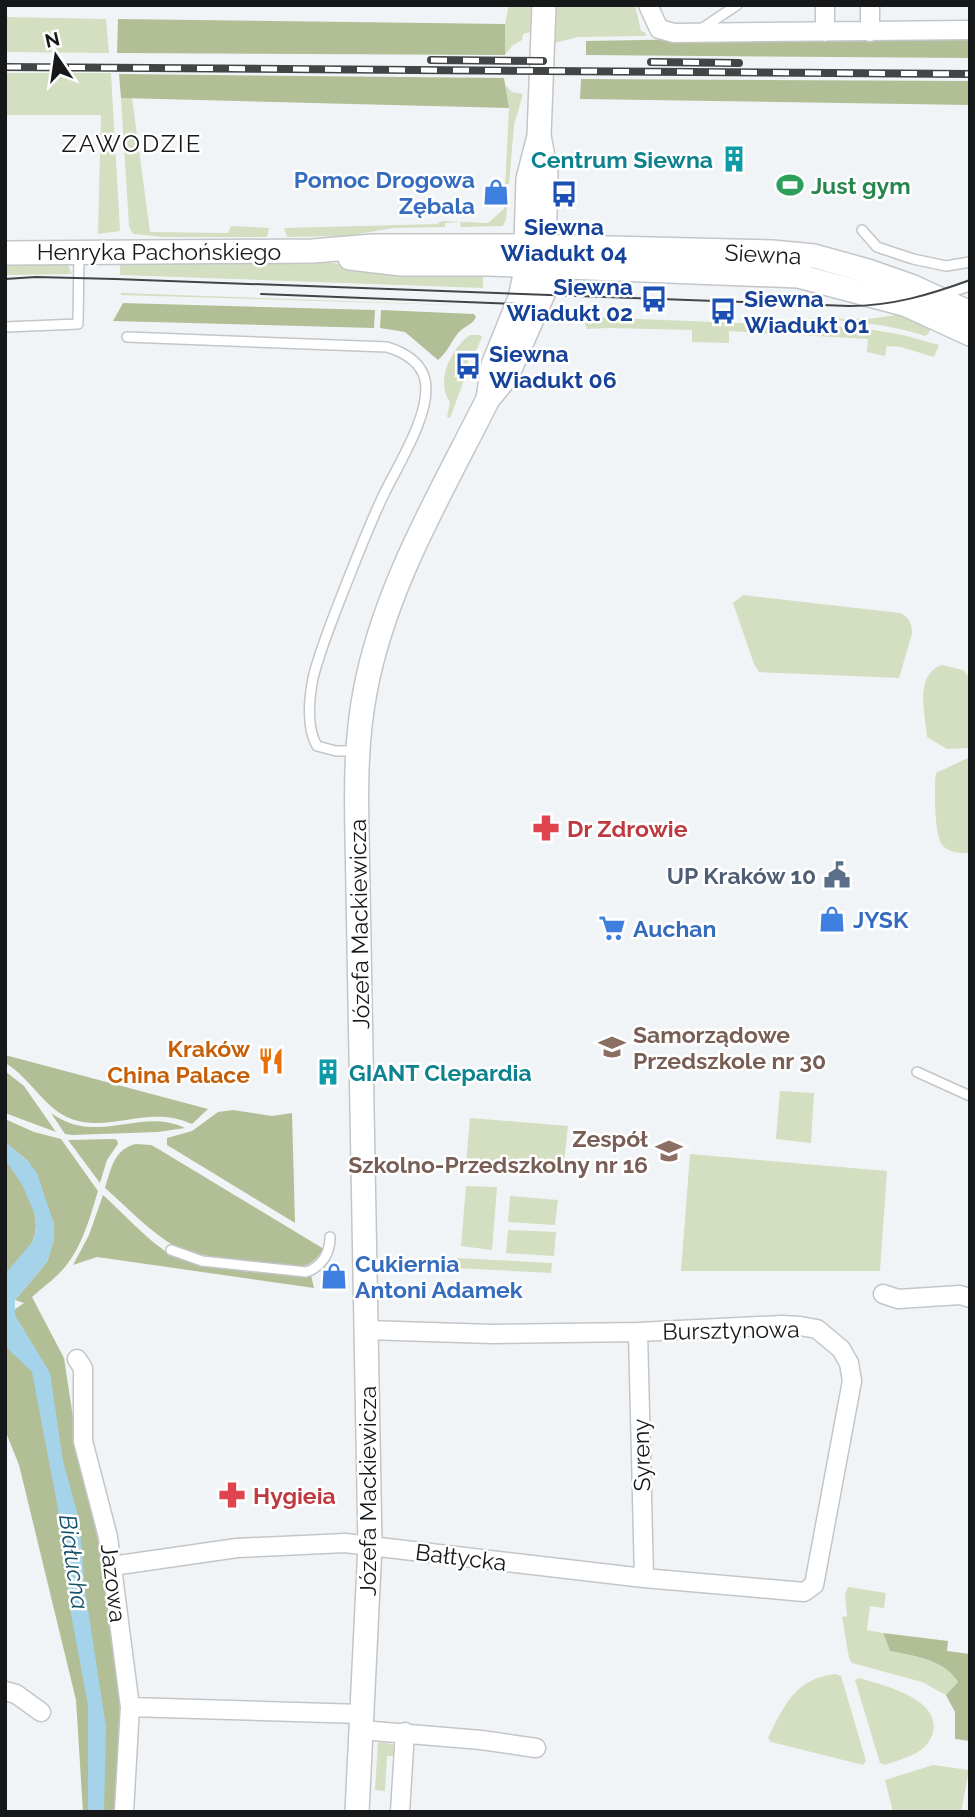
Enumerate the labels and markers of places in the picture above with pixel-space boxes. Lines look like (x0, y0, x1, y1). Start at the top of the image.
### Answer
building icon: Centrum Siewna (719, 144, 749, 174)
place label: Centrum Siewna (531, 146, 713, 173)
place label: Pomoc Drogowa Zębala (294, 166, 475, 219)
sports icon: Just gym (775, 170, 805, 200)
place label: Just gym (811, 172, 911, 199)
shop icon: Pomoc Drogowa Zębala (481, 177, 511, 207)
bus stop icon: Siewna Wiadukt 04 (549, 179, 579, 209)
place label: Siewna Wiadukt 04 (501, 213, 627, 266)
place label: Siewna Wiadukt 02 (506, 273, 633, 326)
bus stop icon: Siewna Wiadukt 02 (639, 284, 669, 314)
place label: Siewna Wiadukt 01 (744, 285, 869, 338)
bus stop icon: Siewna Wiadukt 01 (708, 296, 738, 326)
place label: Siewna Wiadukt 06 (489, 340, 617, 393)
bus stop icon: Siewna Wiadukt 06 (453, 351, 483, 381)
pharmacy icon: Dr Zdrowie (531, 813, 561, 843)
place label: Dr Zdrowie (567, 815, 688, 842)
public building icon: UP Kraków 10 (822, 860, 852, 890)
place label: UP Kraków 10 (667, 862, 816, 889)
shop icon: JYSK (817, 904, 847, 934)
place label: JYSK (853, 906, 909, 933)
supermarket icon: Auchan (597, 913, 627, 943)
place label: Auchan (633, 915, 716, 942)
place label: Samorządowe Przedszkole nr 30 (633, 1021, 826, 1074)
school or university icon: Samorządowe Przedszkole nr 30 (597, 1032, 627, 1062)
place label: Kraków China Palace (107, 1035, 251, 1088)
restaurant icon: Kraków China Palace (256, 1046, 286, 1076)
building icon: GIANT Clepardia (313, 1057, 343, 1087)
place label: GIANT Clepardia (349, 1059, 532, 1086)
place label: Zespół Szkolno-Przedszkolny nr 16 (348, 1125, 648, 1178)
school or university icon: Zespół Szkolno-Przedszkolny nr 16 (654, 1136, 684, 1166)
place label: Cukiernia Antoni Adamek (355, 1250, 523, 1303)
shop icon: Cukiernia Antoni Adamek (319, 1261, 349, 1291)
pharmacy icon: Hygieia (217, 1480, 247, 1510)
place label: Hygieia (253, 1482, 336, 1509)

